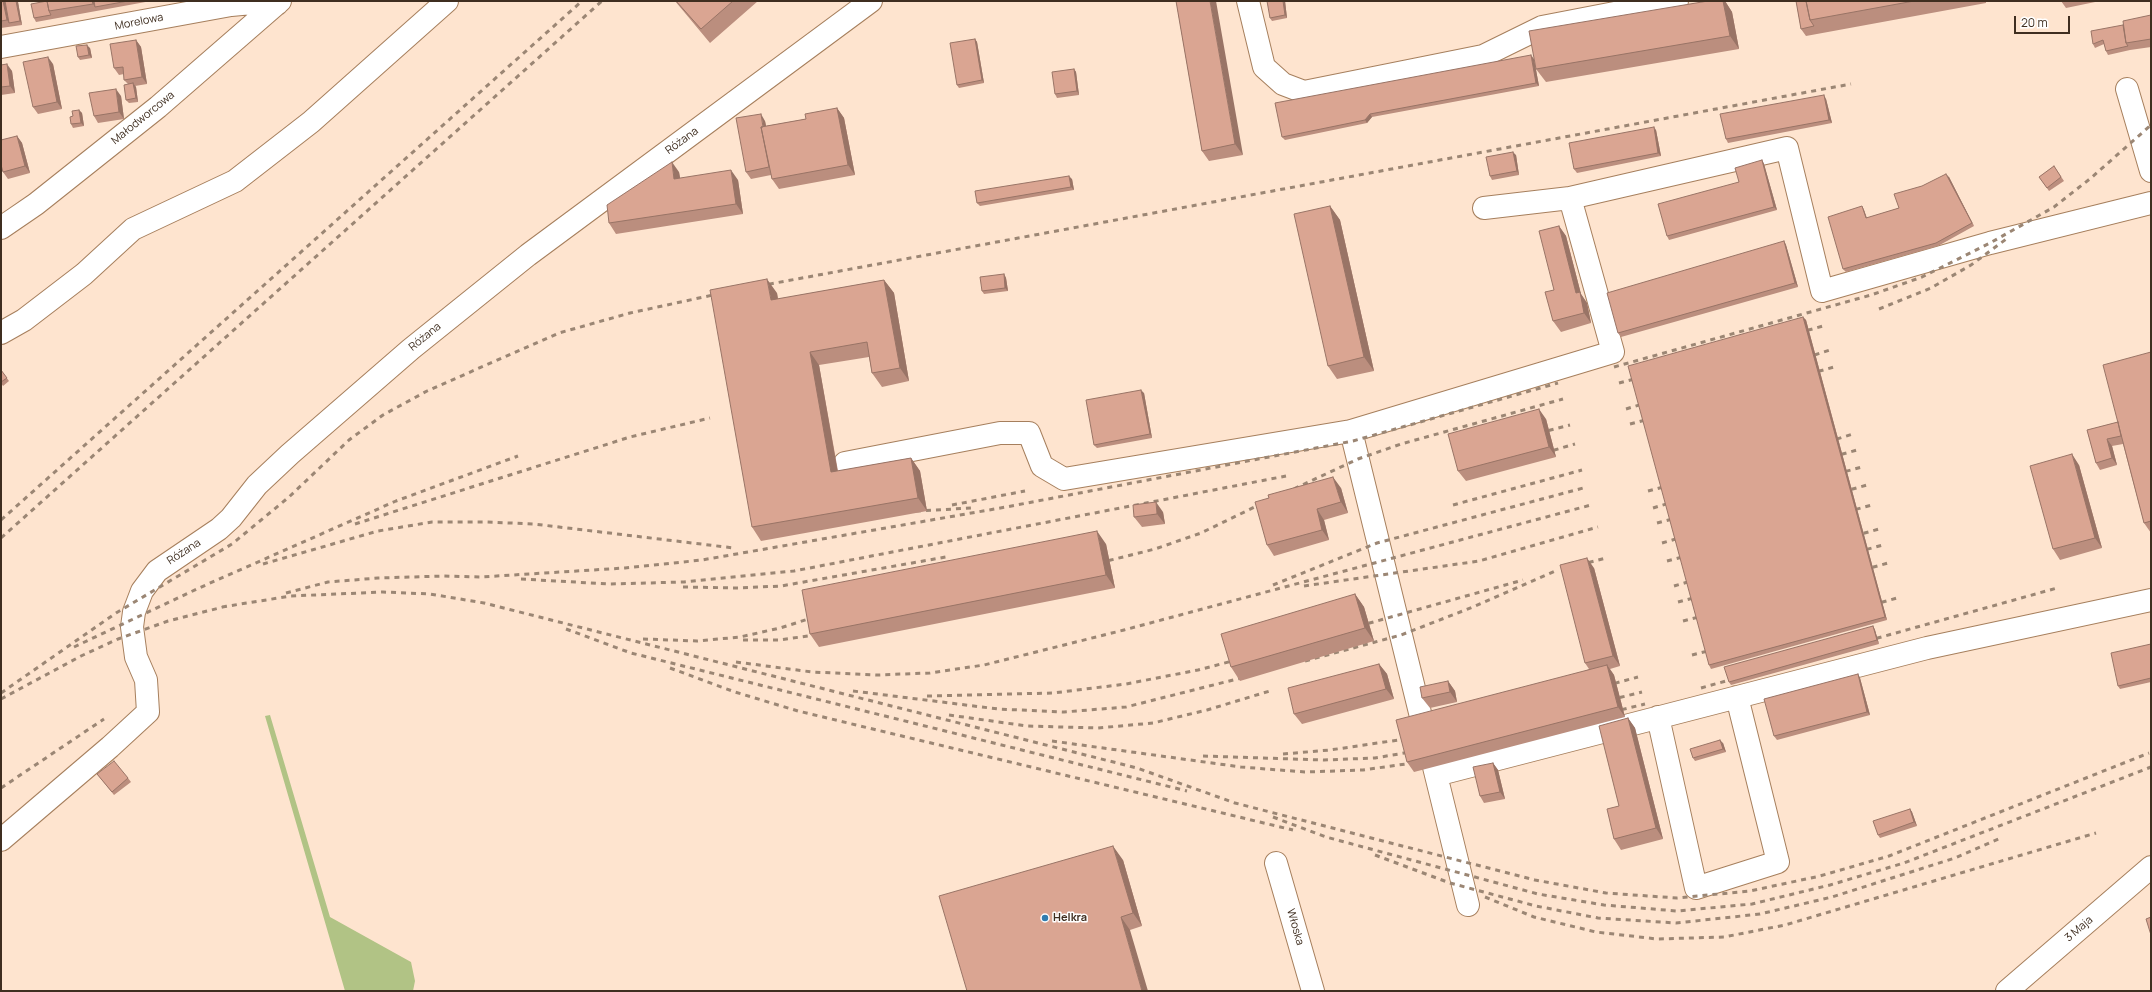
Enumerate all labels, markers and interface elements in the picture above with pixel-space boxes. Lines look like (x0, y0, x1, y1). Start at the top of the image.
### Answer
scale bar (2016, 8, 2072, 34)
street label: Morelowa (114, 11, 164, 33)
text: 20 m (2021, 14, 2048, 31)
street label: Małodworcowa (109, 89, 177, 147)
street label: Różana (663, 125, 701, 157)
street label: Różana (406, 320, 444, 354)
street label: Różana (165, 536, 203, 568)
street label: Włoska (1284, 907, 1306, 947)
place label: Helkra (1053, 911, 1087, 925)
marker: Helkra (1040, 913, 1050, 923)
street label: 3 Maja (2062, 913, 2096, 945)

